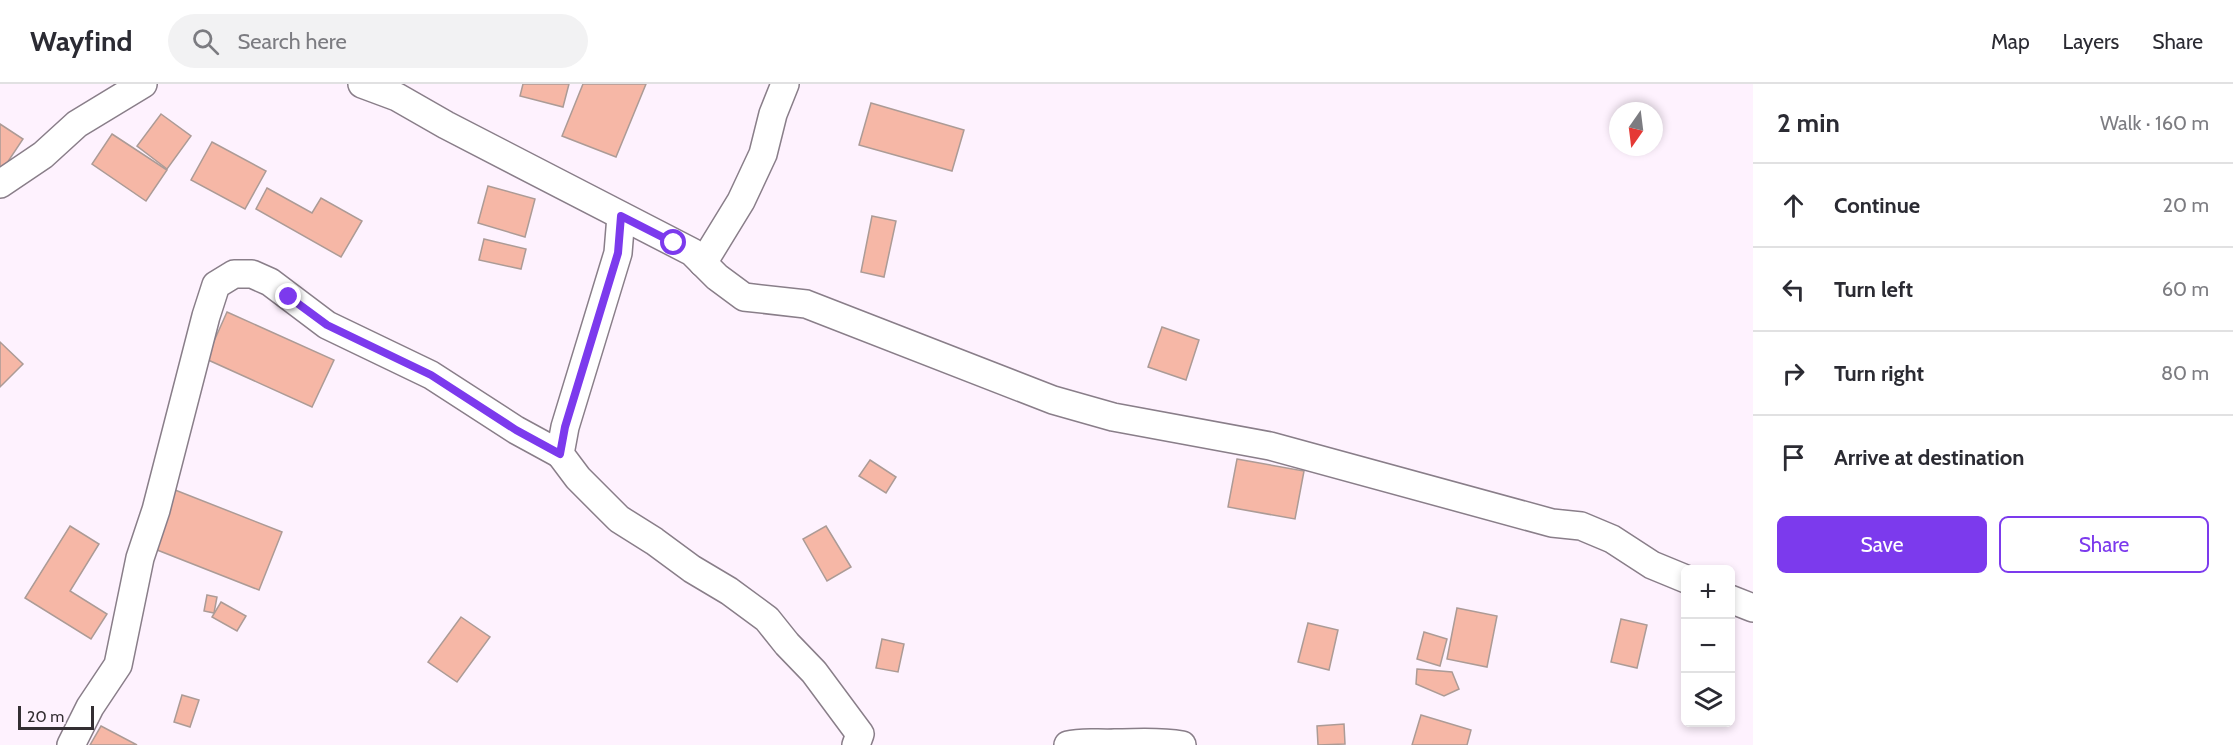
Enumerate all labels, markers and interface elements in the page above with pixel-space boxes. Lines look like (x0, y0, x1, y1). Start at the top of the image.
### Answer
search box (168, 14, 588, 68)
text: Wayfind (30, 24, 132, 58)
icon: search (189, 25, 222, 58)
text: Search here (237, 28, 347, 55)
text: Map (1991, 29, 2030, 54)
text: Layers (2063, 29, 2119, 54)
text: Share (2152, 29, 2203, 54)
north arrow (1609, 102, 1663, 156)
text: 2 min (1777, 107, 1840, 139)
text: Walk · 160 m (2100, 111, 2209, 135)
icon: ahead (1777, 189, 1810, 222)
text: Continue (1834, 192, 1920, 219)
text: 20 m (2163, 193, 2209, 217)
route start (660, 229, 686, 255)
icon: left (1777, 273, 1810, 306)
text: Turn left (1834, 276, 1913, 303)
text: 60 m (2162, 277, 2209, 301)
route end (275, 283, 301, 309)
icon: right (1777, 357, 1810, 390)
text: Turn right (1834, 360, 1924, 387)
text: 80 m (2161, 361, 2209, 385)
icon: arrive (1777, 441, 1810, 474)
text: Arrive at destination (1834, 444, 2024, 471)
button: Save (1777, 516, 1987, 573)
button: Share (1999, 516, 2209, 573)
map controls (1681, 565, 1735, 727)
button: + (1681, 565, 1735, 619)
button: − (1681, 619, 1735, 673)
button: layers (1681, 673, 1735, 727)
scale bar (18, 703, 94, 730)
text: 20 m (27, 707, 64, 726)

